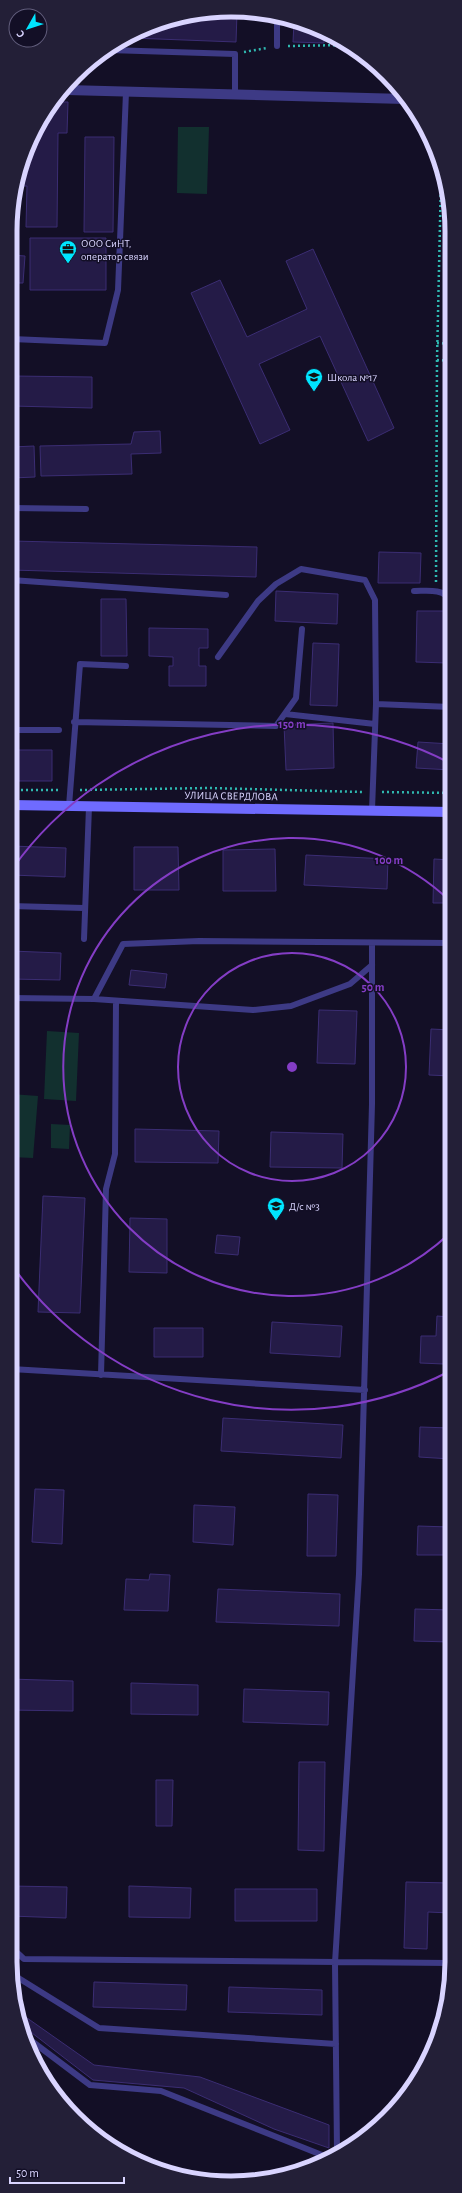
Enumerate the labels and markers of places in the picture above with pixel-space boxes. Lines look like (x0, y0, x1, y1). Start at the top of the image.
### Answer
place label: ООО СиНТ, оператор связи (81, 238, 149, 262)
office icon: ООО СиНТ, оператор связи (58, 239, 78, 264)
school or university icon: Школа №17 (304, 367, 324, 392)
place label: Школа №17 (327, 372, 378, 383)
centre of rings (285, 1060, 299, 1074)
school or university icon: Д/с №3 (266, 1196, 286, 1221)
place label: Д/с №3 (289, 1201, 320, 1212)

